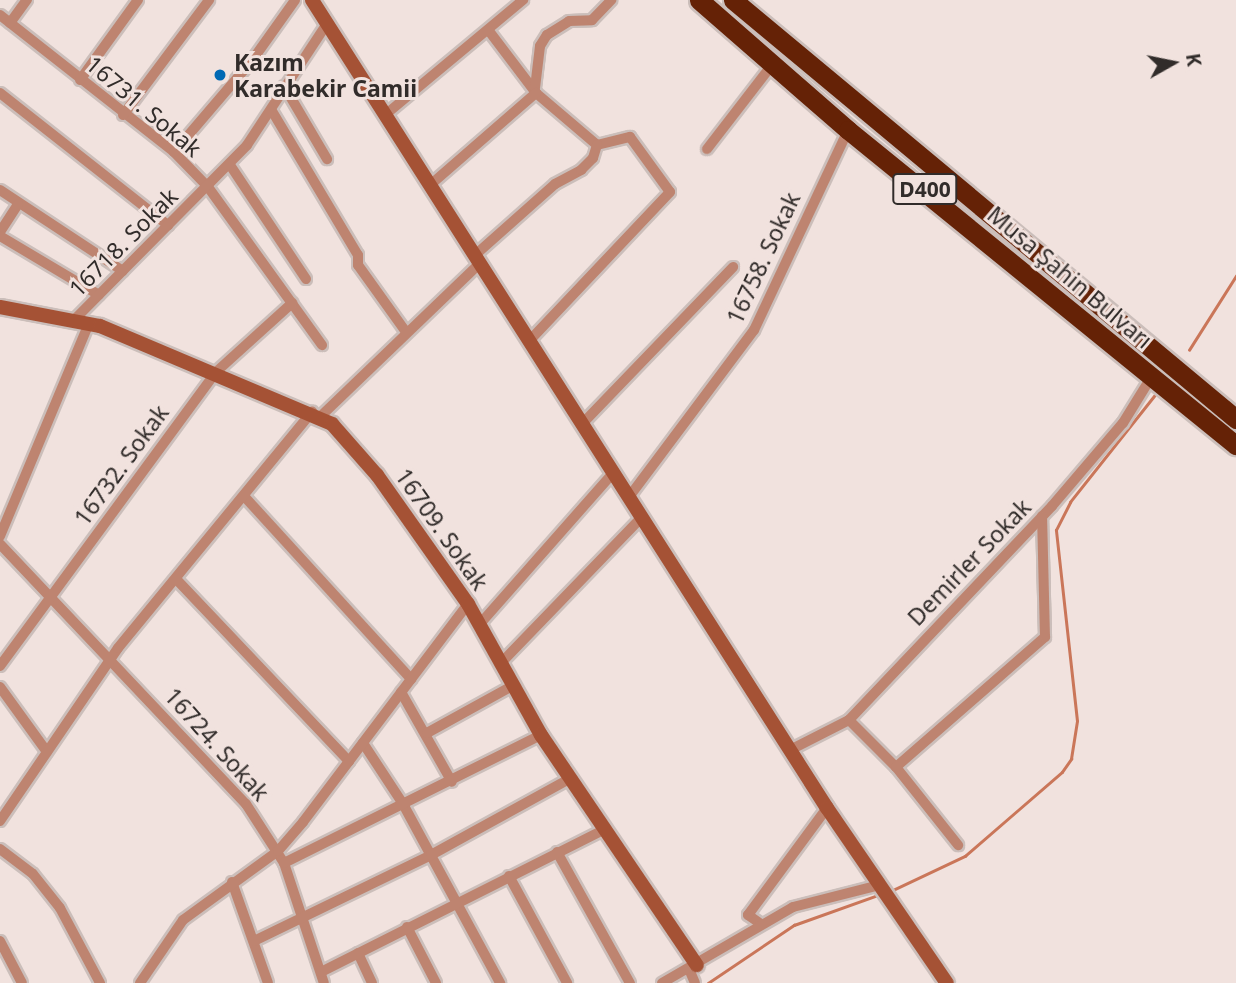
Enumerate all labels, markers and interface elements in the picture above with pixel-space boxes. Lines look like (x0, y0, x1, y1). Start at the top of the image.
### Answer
north arrow (1138, 28, 1208, 98)
place label: Kazım Karabekir Camii (234, 48, 417, 102)
street label: 16731. Sokak (81, 50, 207, 162)
text: K (1180, 51, 1208, 68)
marker: Kazım Karabekir Camii (212, 67, 228, 83)
road number: D400 (892, 172, 958, 206)
street label: 16718. Sokak (63, 182, 183, 302)
street label: 16758. Sokak (721, 188, 805, 328)
street label: Musa Şahin Bulvarı (982, 200, 1158, 354)
street label: 16732. Sokak (68, 399, 174, 531)
street label: 16709. Sokak (390, 463, 494, 595)
street label: Demirler Sokak (902, 493, 1036, 631)
street label: 16724. Sokak (159, 682, 275, 806)

